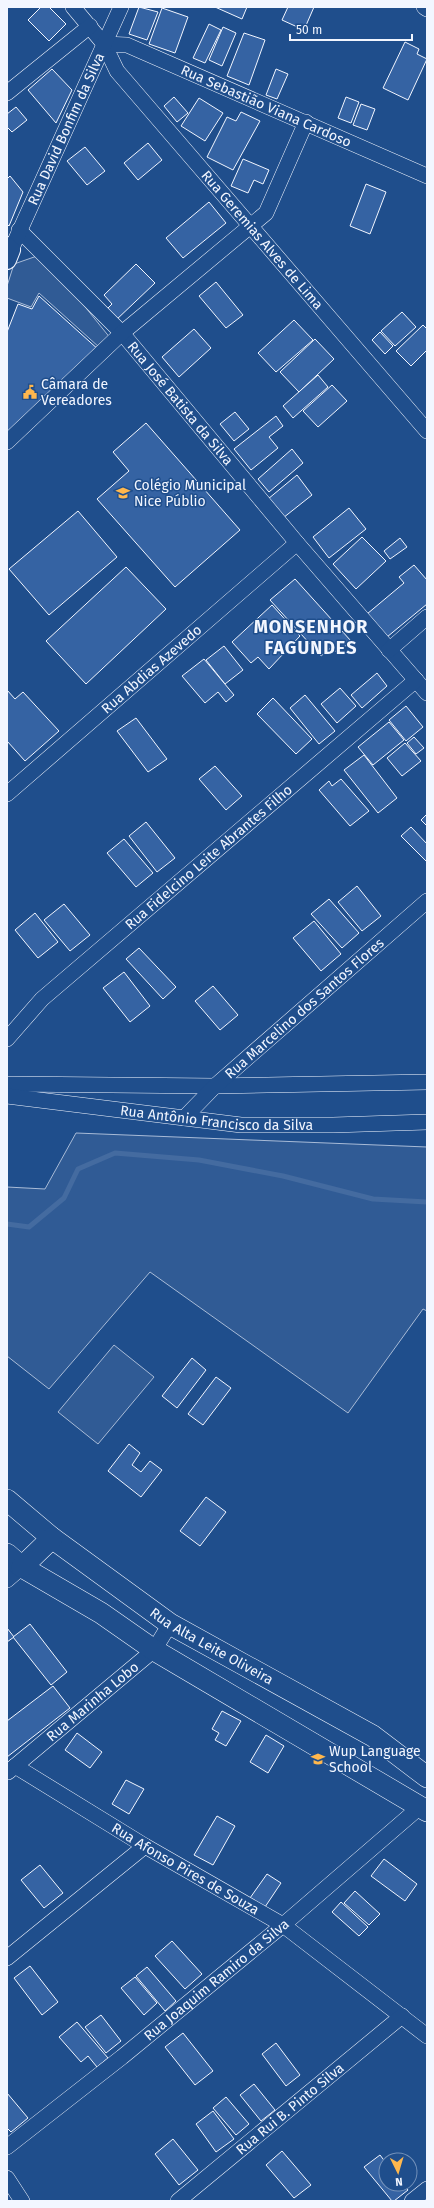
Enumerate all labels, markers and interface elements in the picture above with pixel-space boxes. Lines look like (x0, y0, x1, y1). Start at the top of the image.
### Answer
scale bar (290, 16, 412, 42)
text: 50 m (296, 23, 322, 37)
street label: Rua David Bonfim da Silva (24, 50, 108, 208)
street label: Rua Sebastião Viana Cardoso (178, 62, 354, 151)
street label: Rua Geremias Alves de Lima (198, 167, 326, 313)
street label: Rua José Batista da Silva (124, 338, 237, 469)
place label: Câmara de Vereadores (41, 376, 112, 409)
public building icon: Câmara de Vereadores (22, 384, 38, 400)
place label: Colégio Municipal Nice Públio (134, 477, 246, 510)
school or university icon: Colégio Municipal Nice Públio (115, 485, 131, 501)
district label: MONSENHOR FAGUNDES (254, 616, 368, 659)
street label: Rua Abdias Azevedo (98, 621, 205, 717)
street label: Rua Fidelcino Leite Abrantes Filho (122, 781, 296, 933)
street label: Rua Marcelino dos Santos Flores (222, 934, 388, 1082)
street label: Rua Antônio Francisco da Silva (119, 1102, 313, 1134)
street label: Rua Alta Leite Oliveira (146, 1604, 276, 1688)
street label: Rua Marinha Lobo (43, 1658, 142, 1745)
place label: Wup Language School (329, 1743, 421, 1776)
school or university icon: Wup Language School (310, 1751, 326, 1767)
street label: Rua Afonso Pires de Souza (108, 1820, 262, 1918)
street label: Rua Joaquim Ramiro da Silva (141, 1916, 293, 2044)
street label: Rua Rui B. Pinto Silva (233, 2060, 348, 2159)
north arrow (378, 2152, 418, 2192)
text: N (395, 2175, 403, 2188)

